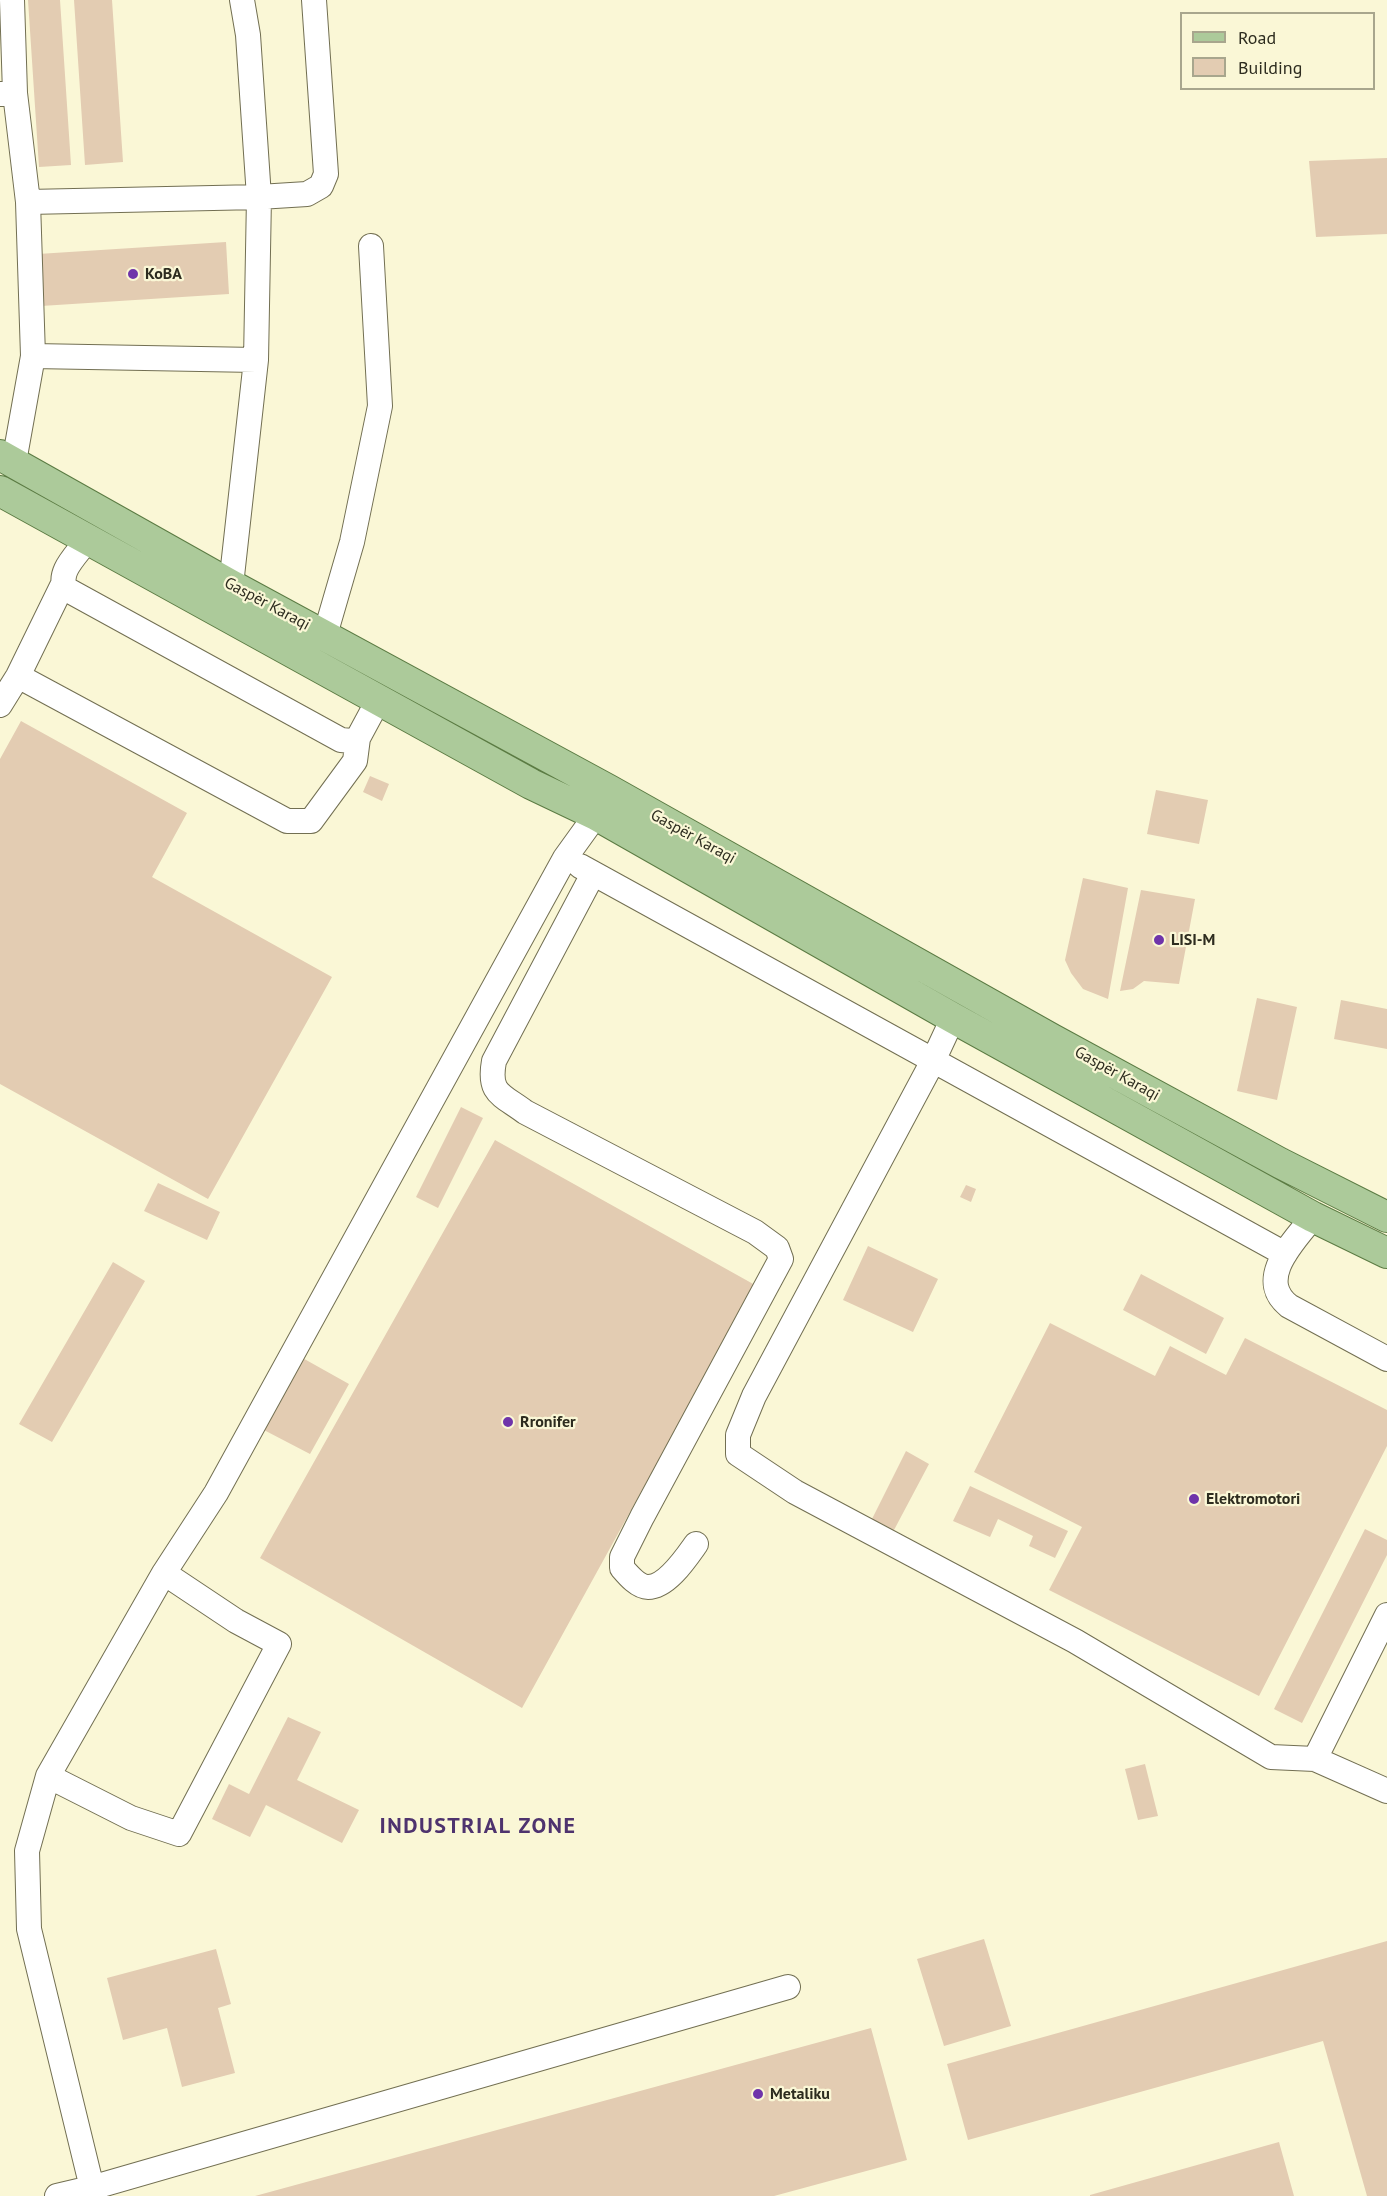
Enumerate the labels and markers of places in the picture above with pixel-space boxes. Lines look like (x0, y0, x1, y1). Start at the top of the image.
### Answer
place label: KoBA (145, 264, 182, 284)
marker: KoBA (126, 267, 140, 281)
place label: LISI-M (1171, 930, 1215, 950)
marker: LISI-M (1152, 933, 1166, 947)
place label: Rronifer (520, 1412, 576, 1432)
marker: Rronifer (501, 1415, 515, 1429)
place label: Elektromotori (1206, 1489, 1300, 1509)
marker: Elektromotori (1187, 1492, 1201, 1506)
place label: Metaliku (770, 2084, 830, 2104)
marker: Metaliku (751, 2087, 765, 2101)

